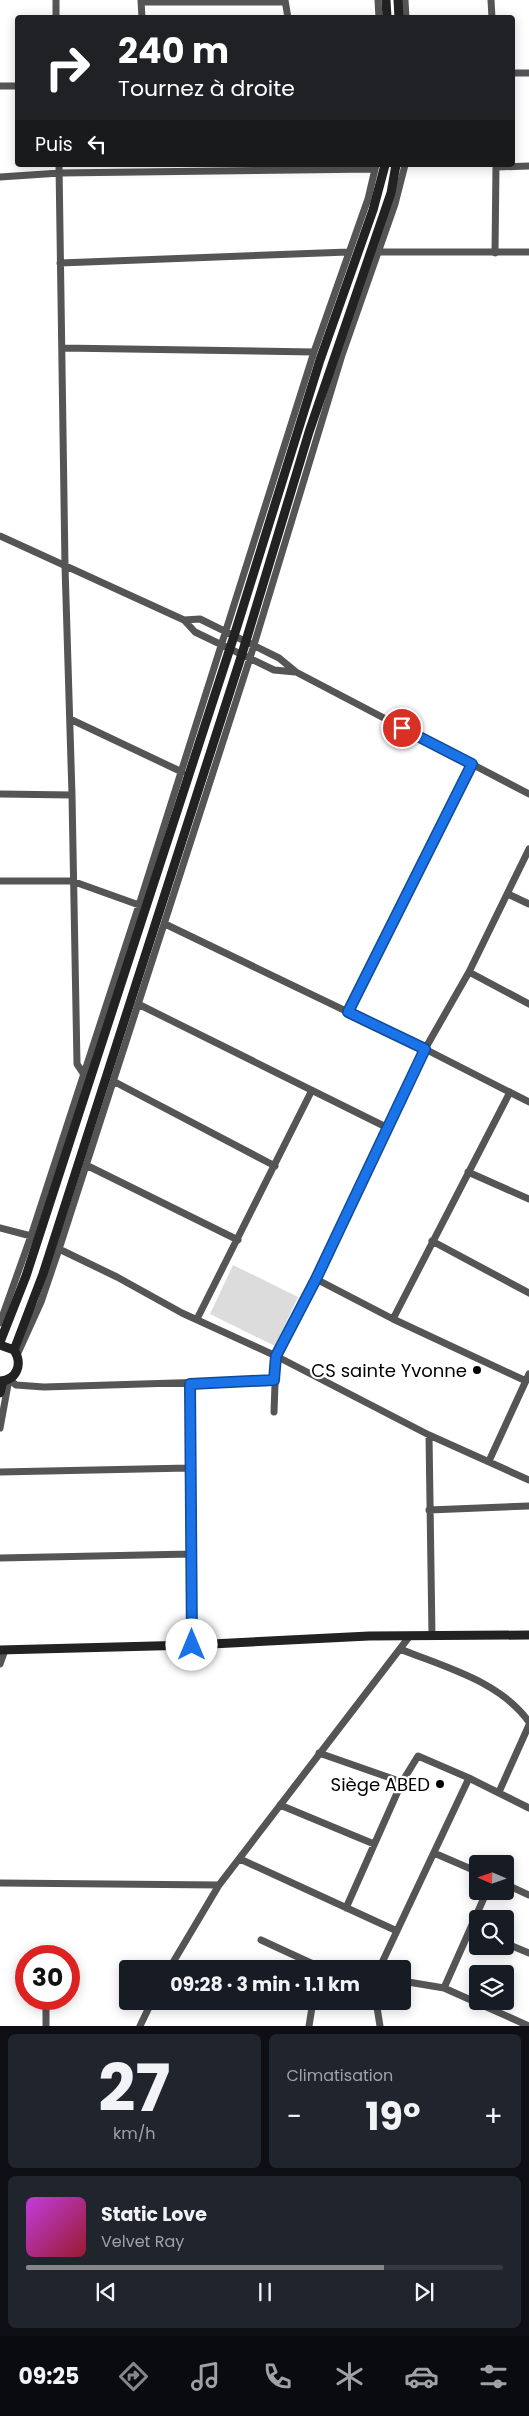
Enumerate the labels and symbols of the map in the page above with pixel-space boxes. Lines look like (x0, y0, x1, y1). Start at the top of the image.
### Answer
pin (381, 707, 423, 749)
place label: CS sainte Yvonne (311, 1358, 467, 1383)
marker: CS sainte Yvonne (471, 1364, 483, 1376)
position arrow (165, 1618, 217, 1670)
place label: Siège ABED (331, 1772, 430, 1797)
marker: Siège ABED (434, 1778, 446, 1790)
north arrow (469, 1855, 514, 1900)
speed limit sign: 30 (15, 1945, 80, 2010)

